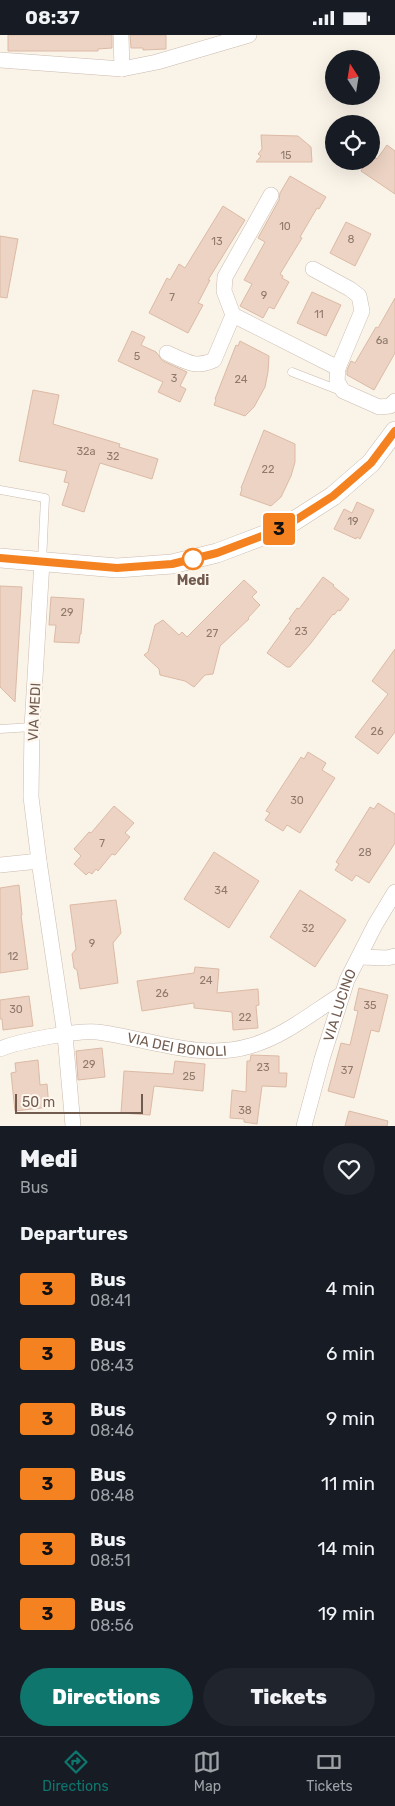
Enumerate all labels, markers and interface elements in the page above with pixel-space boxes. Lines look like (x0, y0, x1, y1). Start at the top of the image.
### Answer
text: 08:37 (25, 6, 80, 29)
north arrow (325, 50, 380, 105)
map controls (325, 50, 380, 170)
button: locate (325, 115, 380, 170)
house number: 15 (280, 149, 292, 162)
house number: 10 (279, 220, 291, 233)
house number: 8 (348, 233, 355, 246)
house number: 13 (211, 235, 223, 248)
house number: 9 (261, 289, 267, 302)
house number: 7 (169, 291, 175, 304)
house number: 11 (314, 308, 324, 321)
house number: 6a (376, 334, 388, 347)
house number: 5 (134, 350, 141, 363)
house number: 3 (171, 372, 178, 385)
house number: 24 (234, 373, 248, 386)
house number: 32a (76, 445, 96, 458)
house number: 32 (106, 450, 120, 463)
house number: 22 (262, 463, 274, 476)
line badge: 3 (263, 513, 295, 545)
house number: 19 (347, 515, 359, 528)
text: 3 (273, 518, 285, 540)
marker: Medi (182, 548, 204, 570)
place label: Medi (177, 572, 209, 589)
house number: 29 (61, 606, 73, 619)
house number: 23 (294, 625, 308, 638)
house number: 27 (206, 627, 218, 640)
street label: VIA MEDI (24, 682, 45, 742)
house number: 26 (370, 725, 384, 738)
house number: 30 (290, 794, 304, 807)
house number: 7 (99, 837, 105, 850)
house number: 28 (358, 846, 372, 859)
house number: 34 (214, 884, 228, 897)
house number: 32 (301, 922, 315, 935)
house number: 9 (89, 937, 95, 950)
house number: 12 (7, 950, 19, 963)
street label: VIA LUCINO (320, 966, 360, 1044)
house number: 24 (199, 974, 213, 987)
house number: 26 (155, 987, 169, 1000)
house number: 35 (363, 999, 377, 1012)
house number: 30 (9, 1003, 23, 1016)
house number: 22 (239, 1011, 251, 1024)
street label: VIA DEI BONOLI (125, 1029, 227, 1060)
house number: 29 (83, 1058, 95, 1071)
house number: 23 (256, 1061, 270, 1074)
house number: 37 (341, 1064, 353, 1077)
house number: 25 (183, 1070, 196, 1083)
scale bar (15, 1091, 142, 1114)
text: 50 m (22, 1094, 55, 1111)
house number: 38 (238, 1104, 252, 1117)
button: heart (323, 1143, 375, 1195)
text: Medi (20, 1145, 78, 1173)
text: Bus (20, 1178, 48, 1197)
text: Departures (20, 1222, 128, 1245)
text: Bus (90, 1268, 126, 1291)
text: 4 min (326, 1277, 375, 1300)
text: 3 (42, 1278, 53, 1300)
text: 08:41 (90, 1291, 131, 1310)
text: Bus (90, 1333, 126, 1356)
text: 6 min (326, 1342, 375, 1365)
text: 3 (42, 1343, 53, 1365)
text: 08:43 (90, 1356, 134, 1375)
text: Bus (90, 1398, 126, 1421)
text: 9 min (326, 1407, 375, 1430)
text: 3 (42, 1408, 53, 1430)
text: 08:46 (90, 1421, 134, 1440)
text: Bus (90, 1463, 126, 1486)
text: 11 min (321, 1472, 375, 1495)
text: 3 (42, 1473, 53, 1495)
text: 08:48 (90, 1486, 135, 1505)
text: Bus (90, 1528, 126, 1551)
text: 14 min (317, 1537, 375, 1560)
text: 3 (42, 1538, 53, 1560)
text: 08:51 (90, 1551, 131, 1570)
text: Bus (90, 1593, 126, 1616)
text: 19 min (318, 1602, 375, 1625)
text: 3 (42, 1603, 53, 1625)
text: 08:56 (90, 1616, 134, 1635)
button: Directions (20, 1668, 193, 1726)
button: Tickets (203, 1668, 375, 1726)
tab: Directions (42, 1748, 109, 1795)
tab: Map (193, 1748, 221, 1795)
tab: Tickets (306, 1748, 353, 1795)

